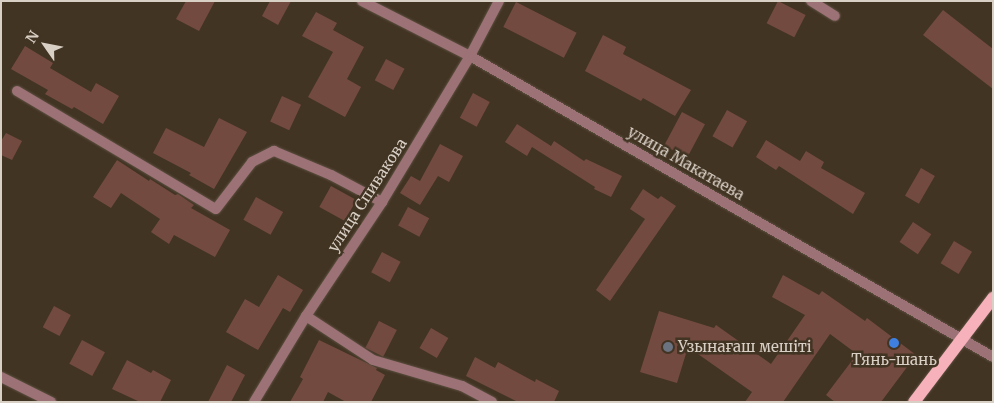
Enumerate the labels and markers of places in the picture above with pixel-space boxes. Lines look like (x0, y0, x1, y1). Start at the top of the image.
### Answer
marker: Тянь-шань (888, 337, 900, 349)
place label: Узынағаш мешіті (678, 338, 812, 356)
marker: Узынағаш мешіті (662, 341, 674, 353)
place label: Тянь-шань (851, 351, 937, 369)

